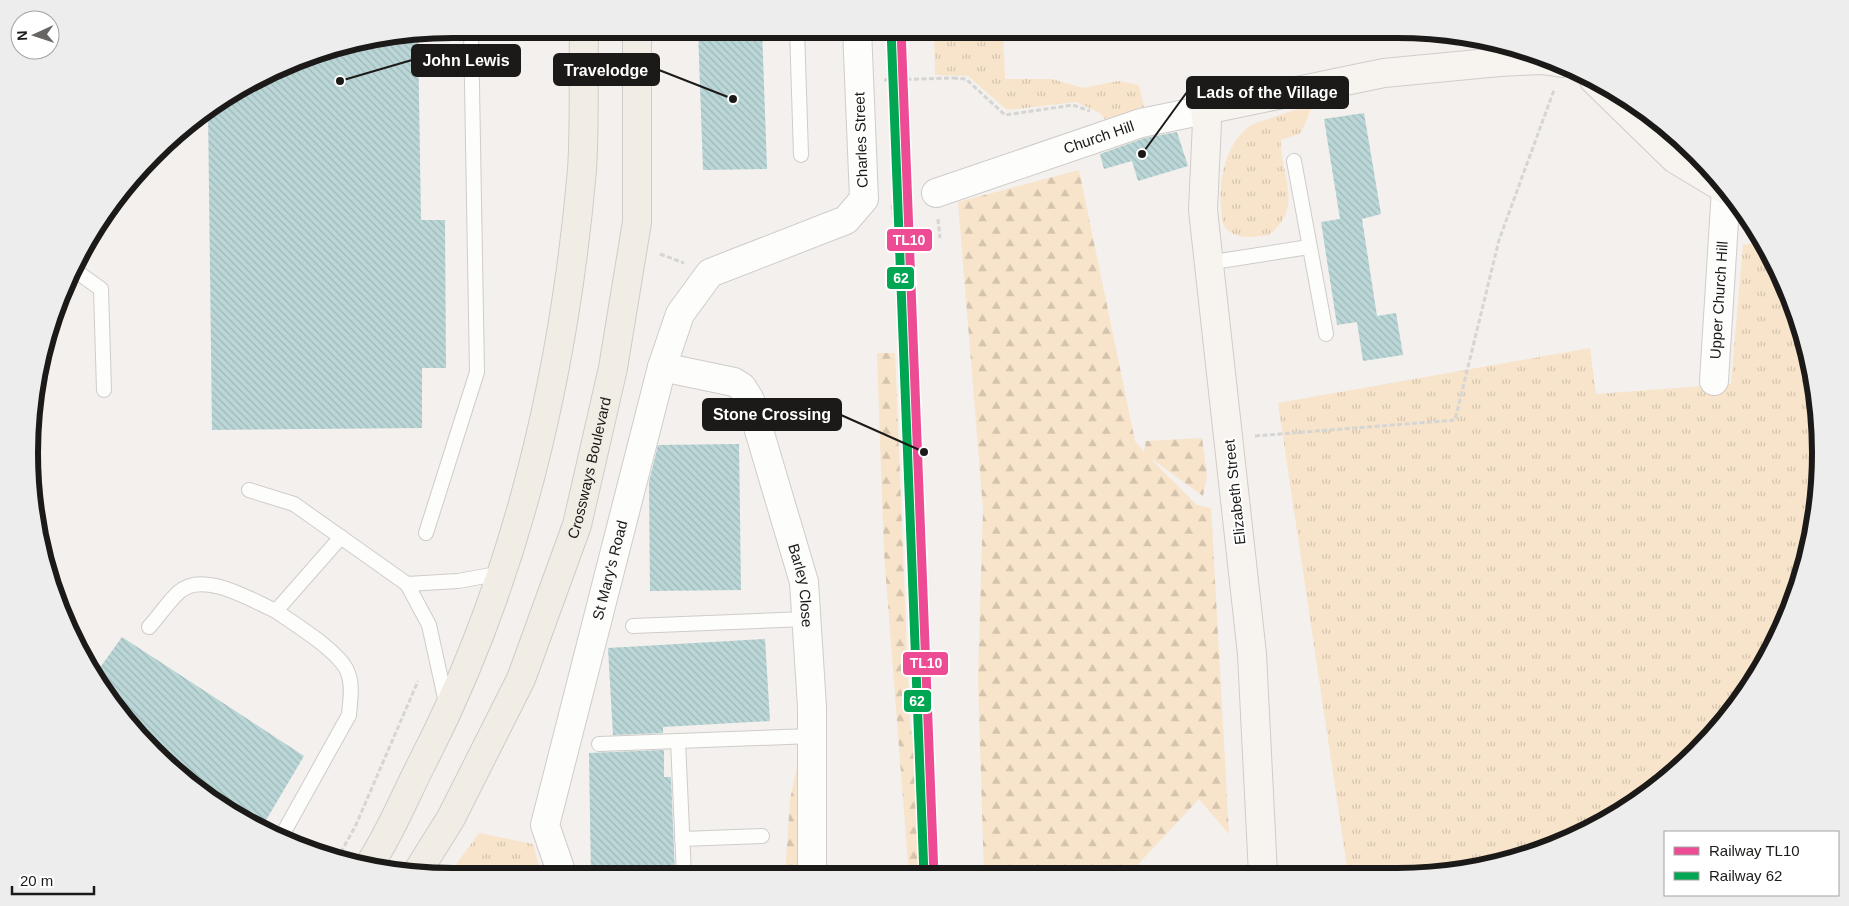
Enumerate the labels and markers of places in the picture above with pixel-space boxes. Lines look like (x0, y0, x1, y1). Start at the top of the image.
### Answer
callout: John Lewis (412, 45, 520, 76)
callout: Travelodge (554, 54, 659, 85)
callout: Lads of the Village (1187, 77, 1348, 108)
callout: Stone Crossing (703, 399, 841, 430)

